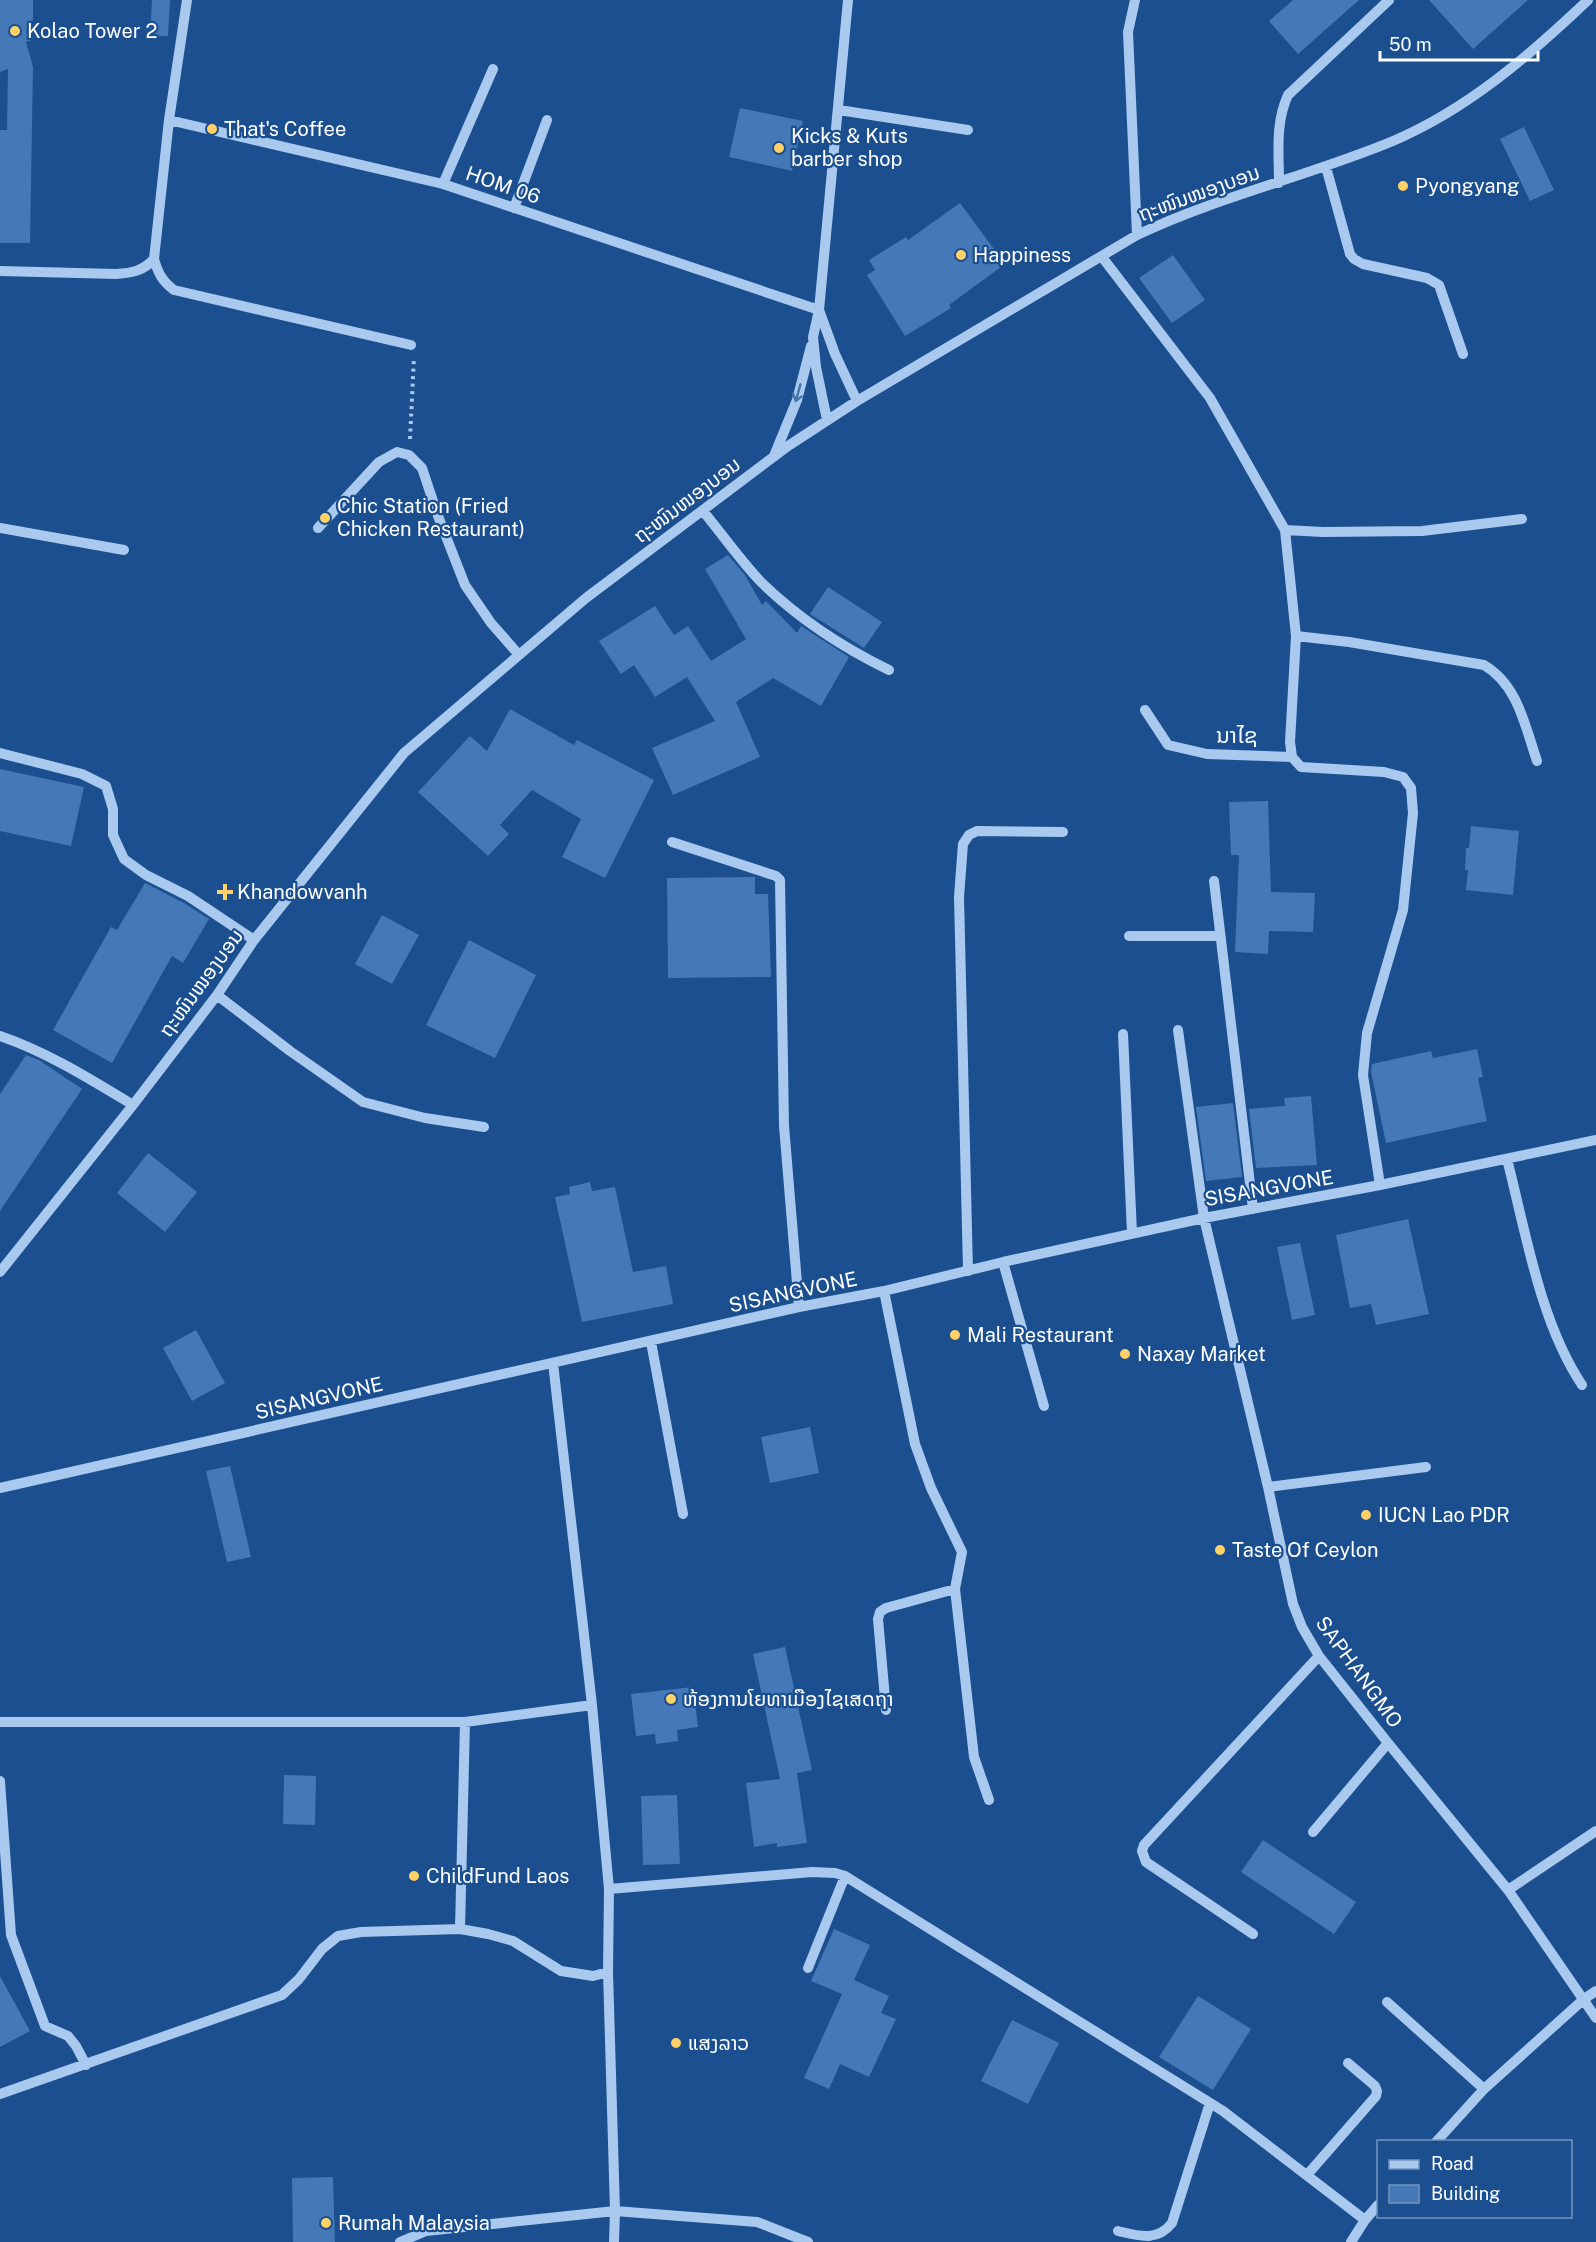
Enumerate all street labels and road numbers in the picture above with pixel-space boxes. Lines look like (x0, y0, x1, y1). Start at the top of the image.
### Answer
street label: ຖະໜົນໜອງບອນ (1135, 160, 1263, 226)
street label: HOM 06 (463, 161, 543, 209)
street label: ຖະໜົນໜອງບອນ (629, 452, 745, 548)
street label: ຖະໜົນໜອງບອນ (154, 924, 248, 1042)
street label: SISANGVONE (1203, 1165, 1335, 1211)
street label: SISANGVONE (727, 1267, 859, 1317)
street label: SISANGVONE (253, 1372, 385, 1424)
street label: SAPHANGMO (1311, 1612, 1407, 1732)

